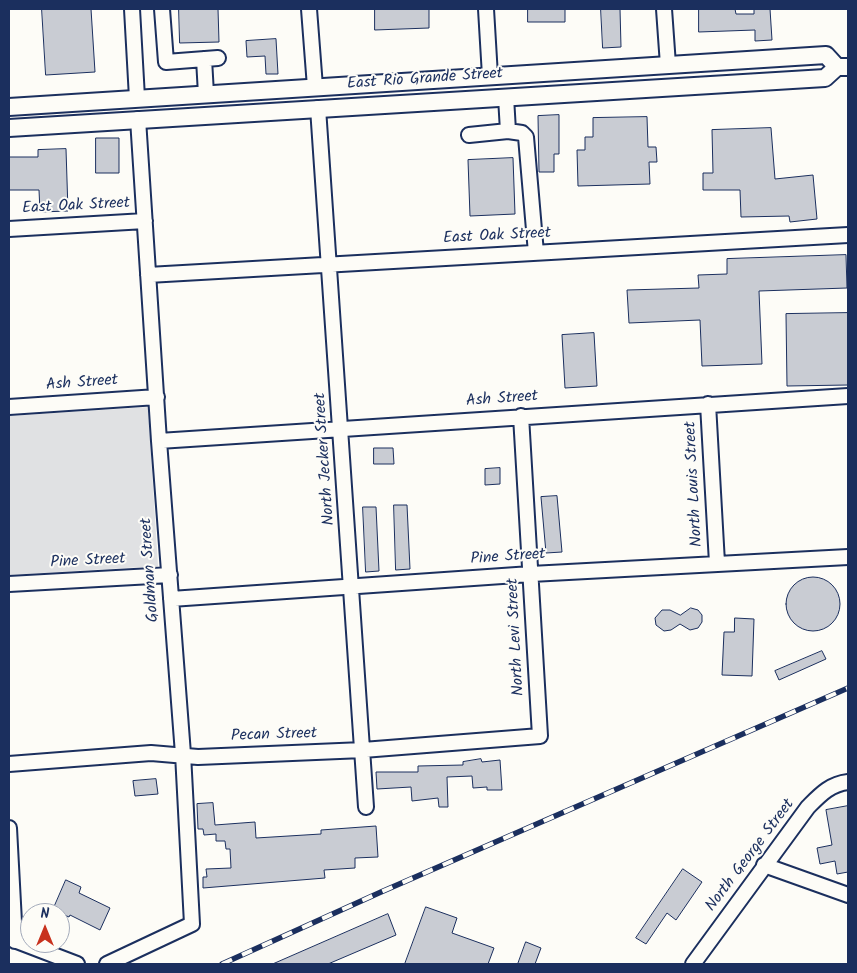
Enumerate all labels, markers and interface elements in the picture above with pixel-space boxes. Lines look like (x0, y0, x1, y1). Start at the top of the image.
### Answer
street label: East Rio Grande Street (346, 65, 504, 95)
street label: East Oak Street (22, 195, 130, 219)
street label: East Oak Street (443, 225, 551, 249)
street label: Ash Street (45, 372, 119, 396)
street label: Ash Street (465, 388, 539, 412)
street label: North Jecker Street (312, 392, 340, 526)
street label: North Louis Street (682, 421, 708, 547)
street label: Goldman Street (138, 517, 164, 623)
street label: Pine Street (470, 546, 546, 570)
street label: Pine Street (50, 550, 126, 574)
street label: North Levi Street (504, 578, 530, 696)
street label: Pecan Street (231, 725, 317, 747)
street label: North George Street (702, 796, 800, 916)
north arrow (20, 903, 70, 953)
text: N (41, 903, 49, 925)

